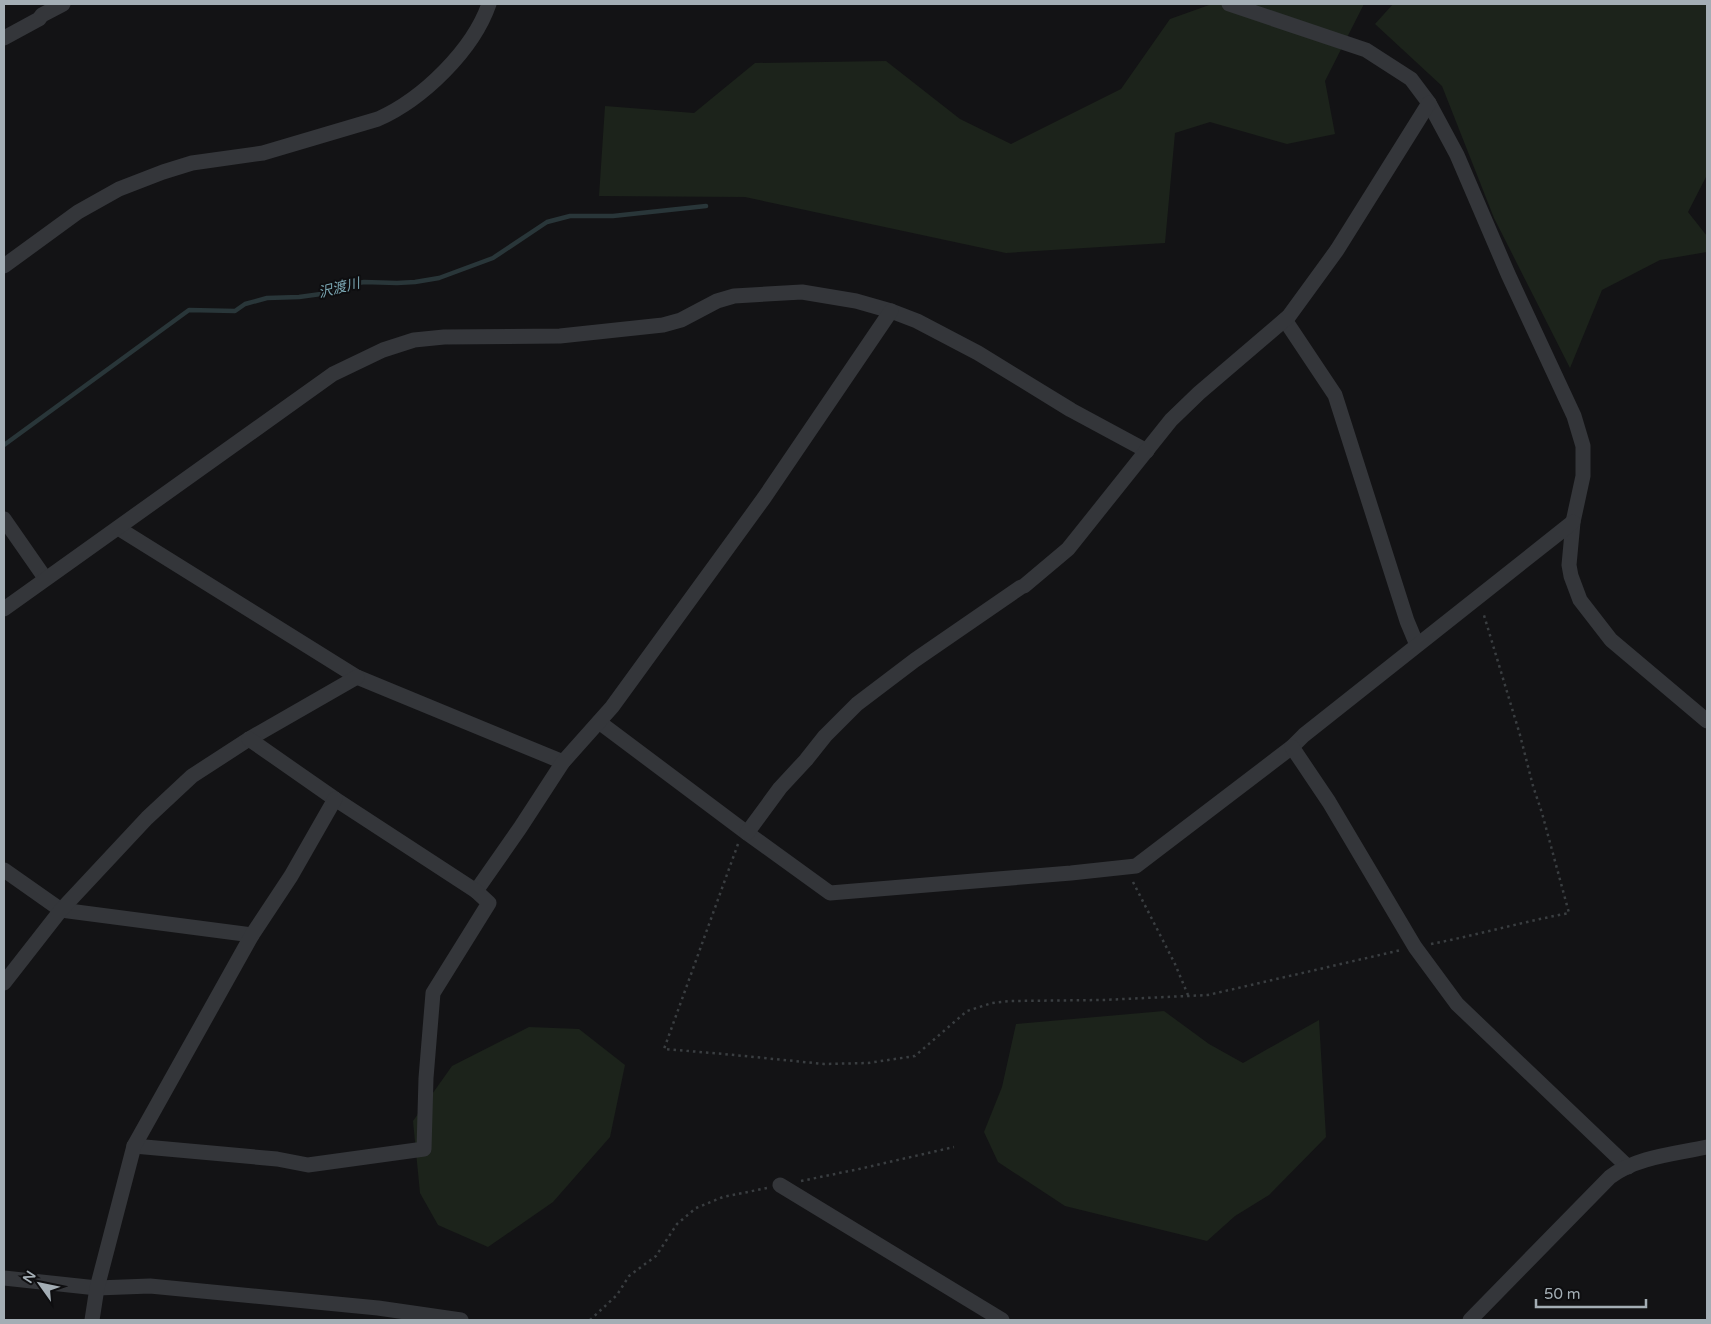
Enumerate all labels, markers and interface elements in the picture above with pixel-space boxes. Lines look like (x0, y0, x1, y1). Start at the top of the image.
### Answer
water label: 沢渡川 (317, 274, 363, 301)
north arrow (15, 1259, 65, 1309)
text: N (19, 1268, 40, 1287)
scale bar (1536, 1276, 1646, 1308)
text: 50 m (1544, 1285, 1581, 1303)

